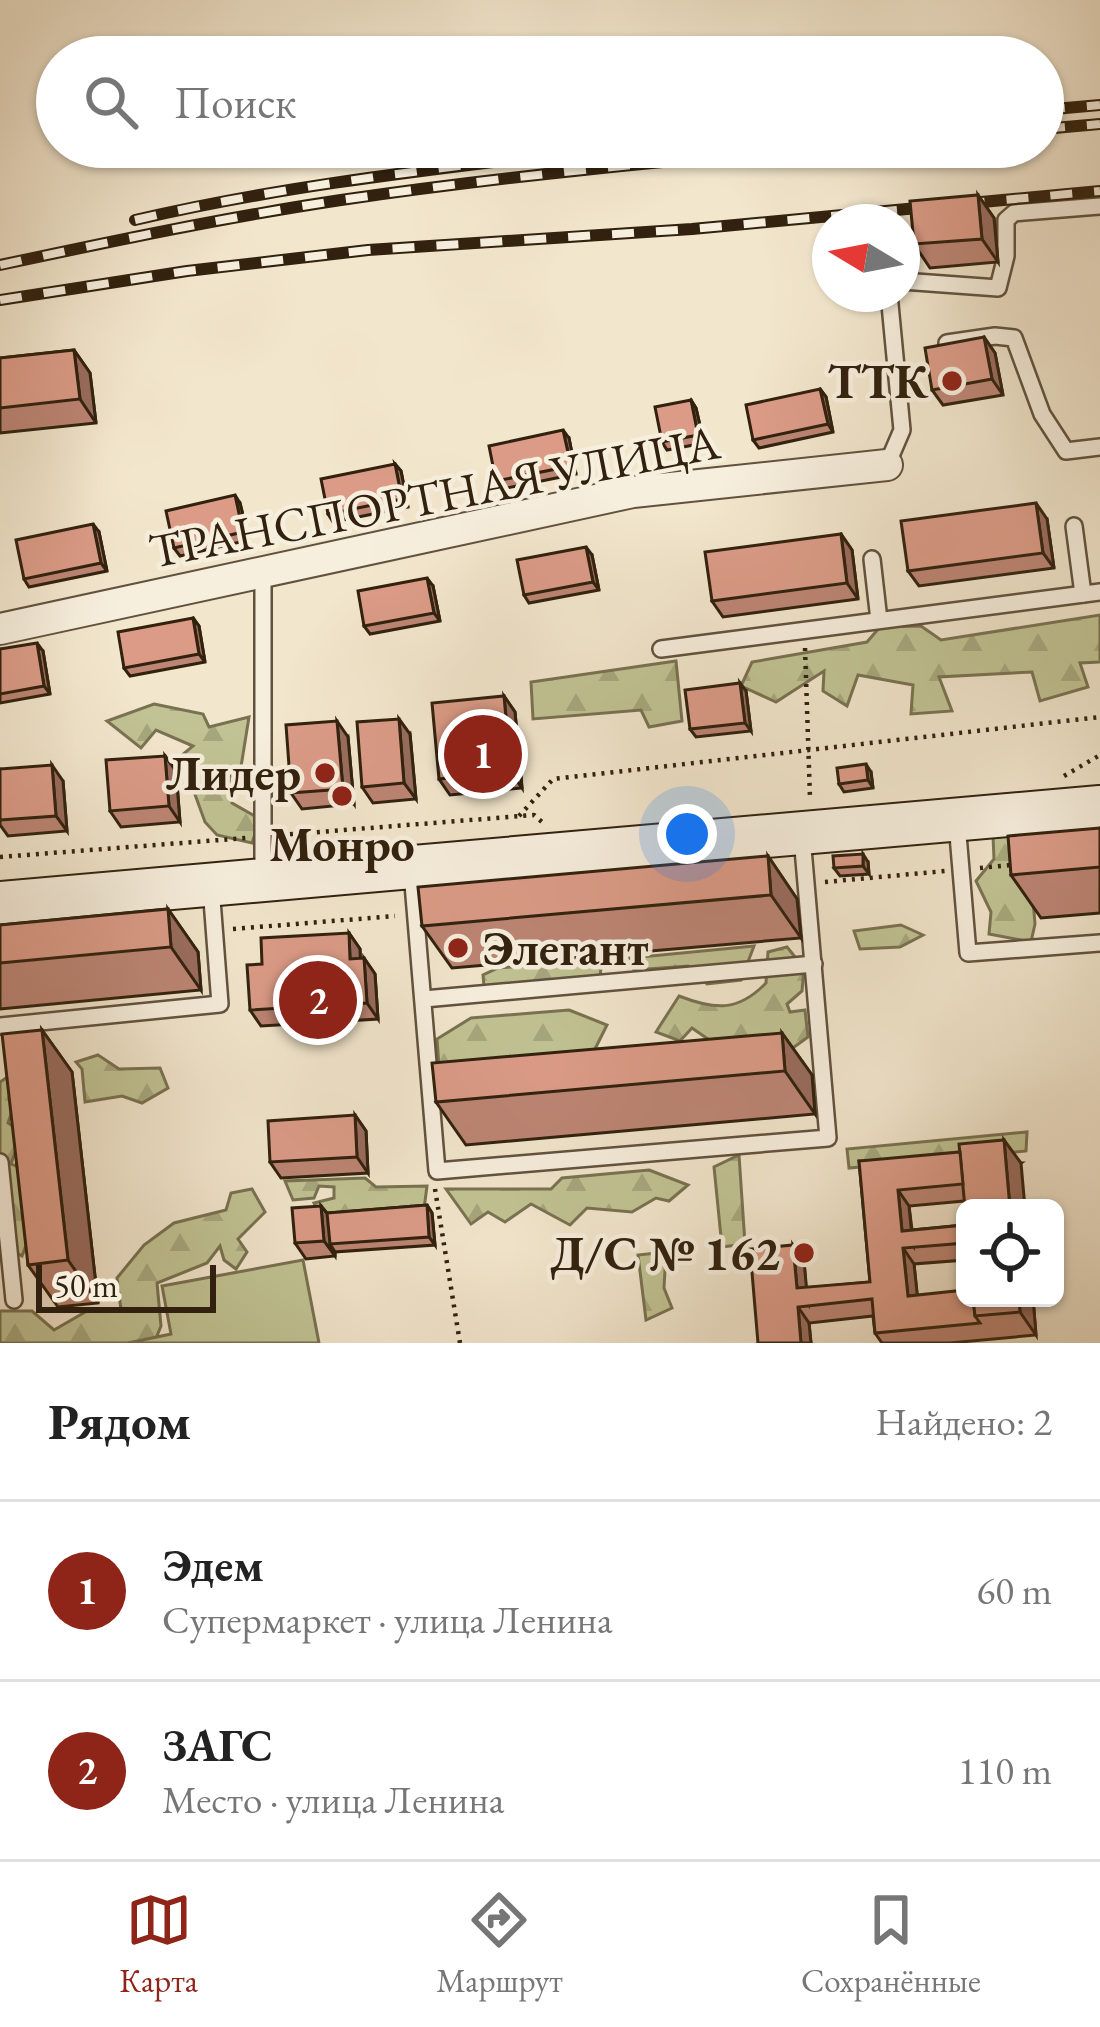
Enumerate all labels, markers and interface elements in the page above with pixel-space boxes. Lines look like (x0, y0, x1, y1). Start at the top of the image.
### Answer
search box (36, 36, 1064, 168)
icon: search (78, 69, 144, 135)
text: Поиск (174, 73, 296, 131)
north arrow (812, 204, 920, 312)
place label: ТТК (827, 350, 929, 412)
marker: ТТК (939, 368, 965, 394)
street label: ТРАНСПОРТНАЯ УЛИЦА (143, 410, 725, 582)
pin: 1 (444, 709, 522, 799)
place label: Лидер (165, 742, 301, 804)
marker: Лидер (312, 760, 338, 786)
marker: Монро (329, 783, 355, 809)
your location (657, 804, 717, 864)
place label: Монро (269, 813, 415, 875)
place label: Элегант (482, 917, 649, 979)
marker: Элегант (445, 935, 471, 961)
pin: 2 (279, 955, 357, 1045)
map controls (956, 1199, 1064, 1307)
button: locate (956, 1199, 1064, 1307)
place label: Д/С № 162 (550, 1222, 780, 1284)
marker: Д/С № 162 (791, 1240, 817, 1266)
scale bar (36, 1259, 216, 1312)
text: 50 m (54, 1264, 118, 1307)
text: Рядом (48, 1388, 191, 1454)
text: Найдено: 2 (875, 1396, 1052, 1447)
text: Эдем (162, 1536, 264, 1594)
text: 1 (77, 1565, 97, 1616)
text: 60 m (976, 1565, 1052, 1616)
text: Супермаркет · улица Ленина (162, 1594, 613, 1645)
text: ЗАГС (162, 1716, 273, 1774)
text: 2 (77, 1745, 97, 1796)
text: 110 m (958, 1745, 1052, 1796)
text: Место · улица Ленина (162, 1774, 504, 1825)
tab: Карта (119, 1887, 198, 2002)
tab: Маршрут (436, 1887, 563, 2002)
tab: Сохранённые (801, 1887, 981, 2002)

